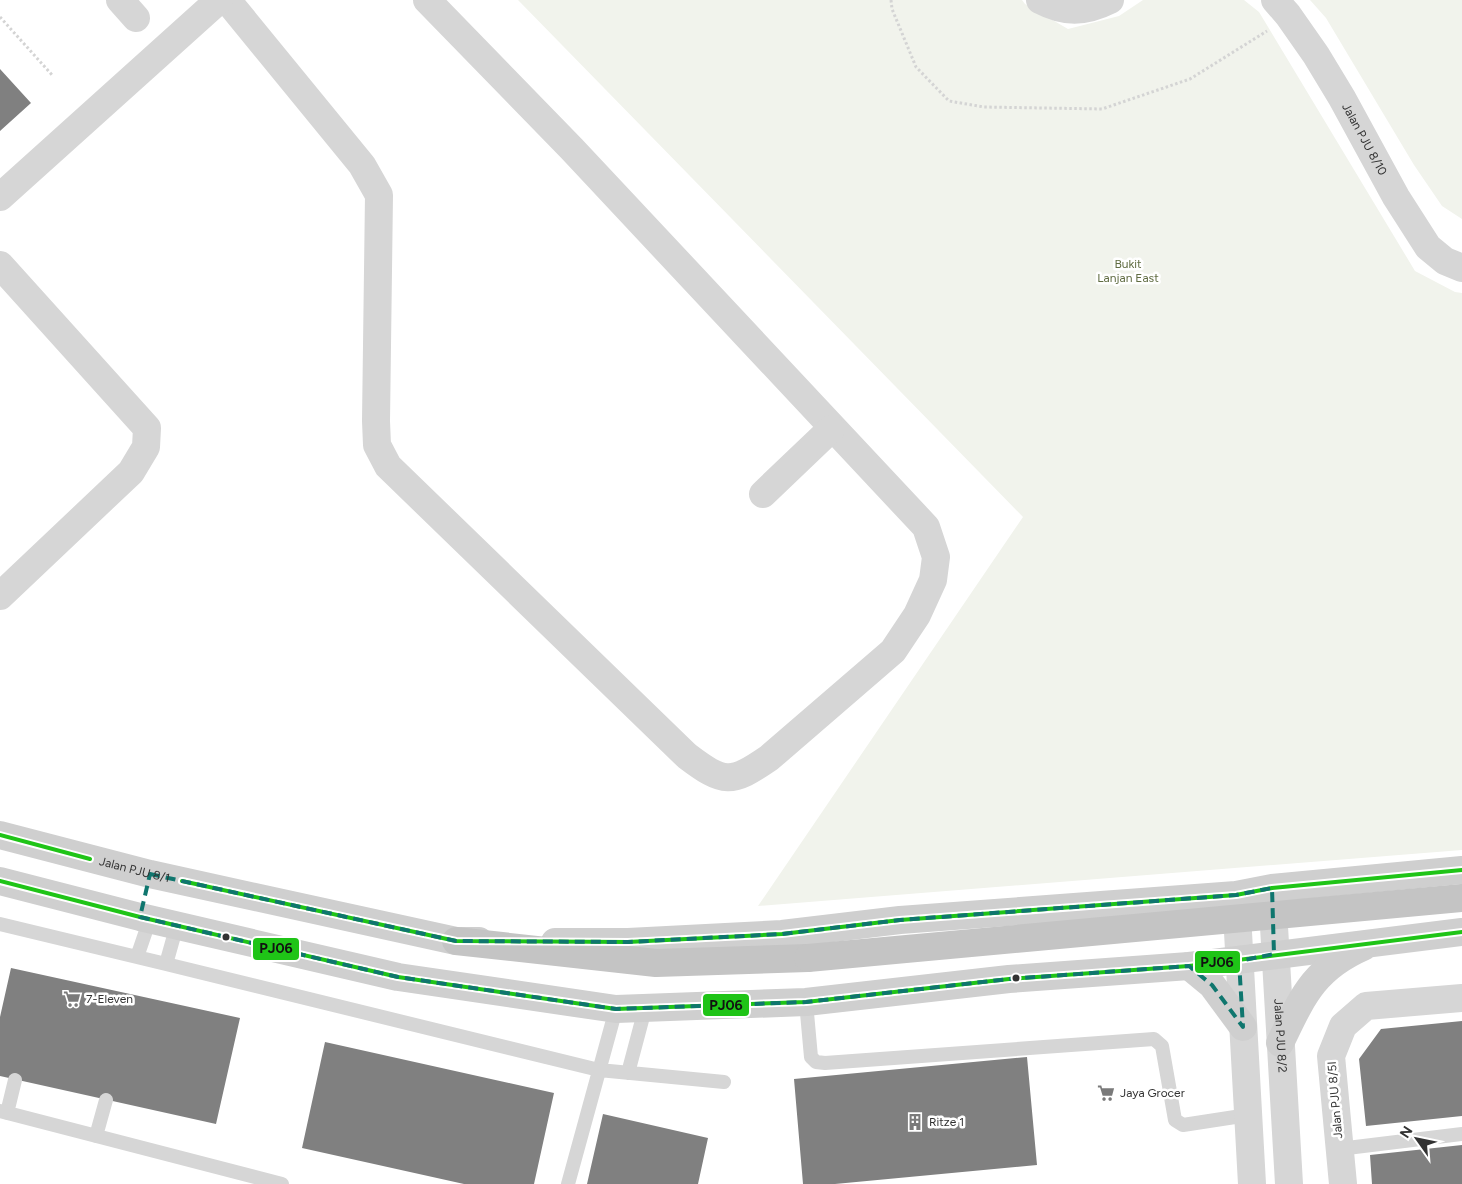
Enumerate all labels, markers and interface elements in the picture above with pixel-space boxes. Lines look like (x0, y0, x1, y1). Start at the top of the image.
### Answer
street label: Jalan PJU 8/10 (1339, 101, 1390, 178)
park label: Bukit Lanjan East (1097, 257, 1159, 285)
street label: Jalan PJU 8/1 (98, 854, 171, 885)
unlabelled marker (221, 932, 231, 942)
line badge: PJ06 (252, 937, 300, 961)
text: PJ06 (259, 940, 293, 957)
line badge: PJ06 (1194, 950, 1241, 974)
text: PJ06 (1200, 954, 1234, 971)
unlabelled marker (1011, 973, 1021, 983)
supermarket icon: 7-Eleven (62, 989, 82, 1009)
place label: 7-Eleven (86, 992, 133, 1006)
line badge: PJ06 (702, 993, 750, 1017)
text: PJ06 (709, 997, 743, 1014)
street label: Jalan PJU 8/2 (1271, 998, 1290, 1073)
street label: Jalan PJU 8/5I (1325, 1061, 1345, 1139)
supermarket icon: Jaya Grocer (1096, 1083, 1116, 1103)
place label: Jaya Grocer (1120, 1086, 1185, 1100)
building icon: Ritze 1 (905, 1112, 925, 1132)
north arrow (1392, 1114, 1442, 1164)
place label: Ritze 1 (929, 1115, 964, 1129)
text: N (1396, 1123, 1417, 1141)

